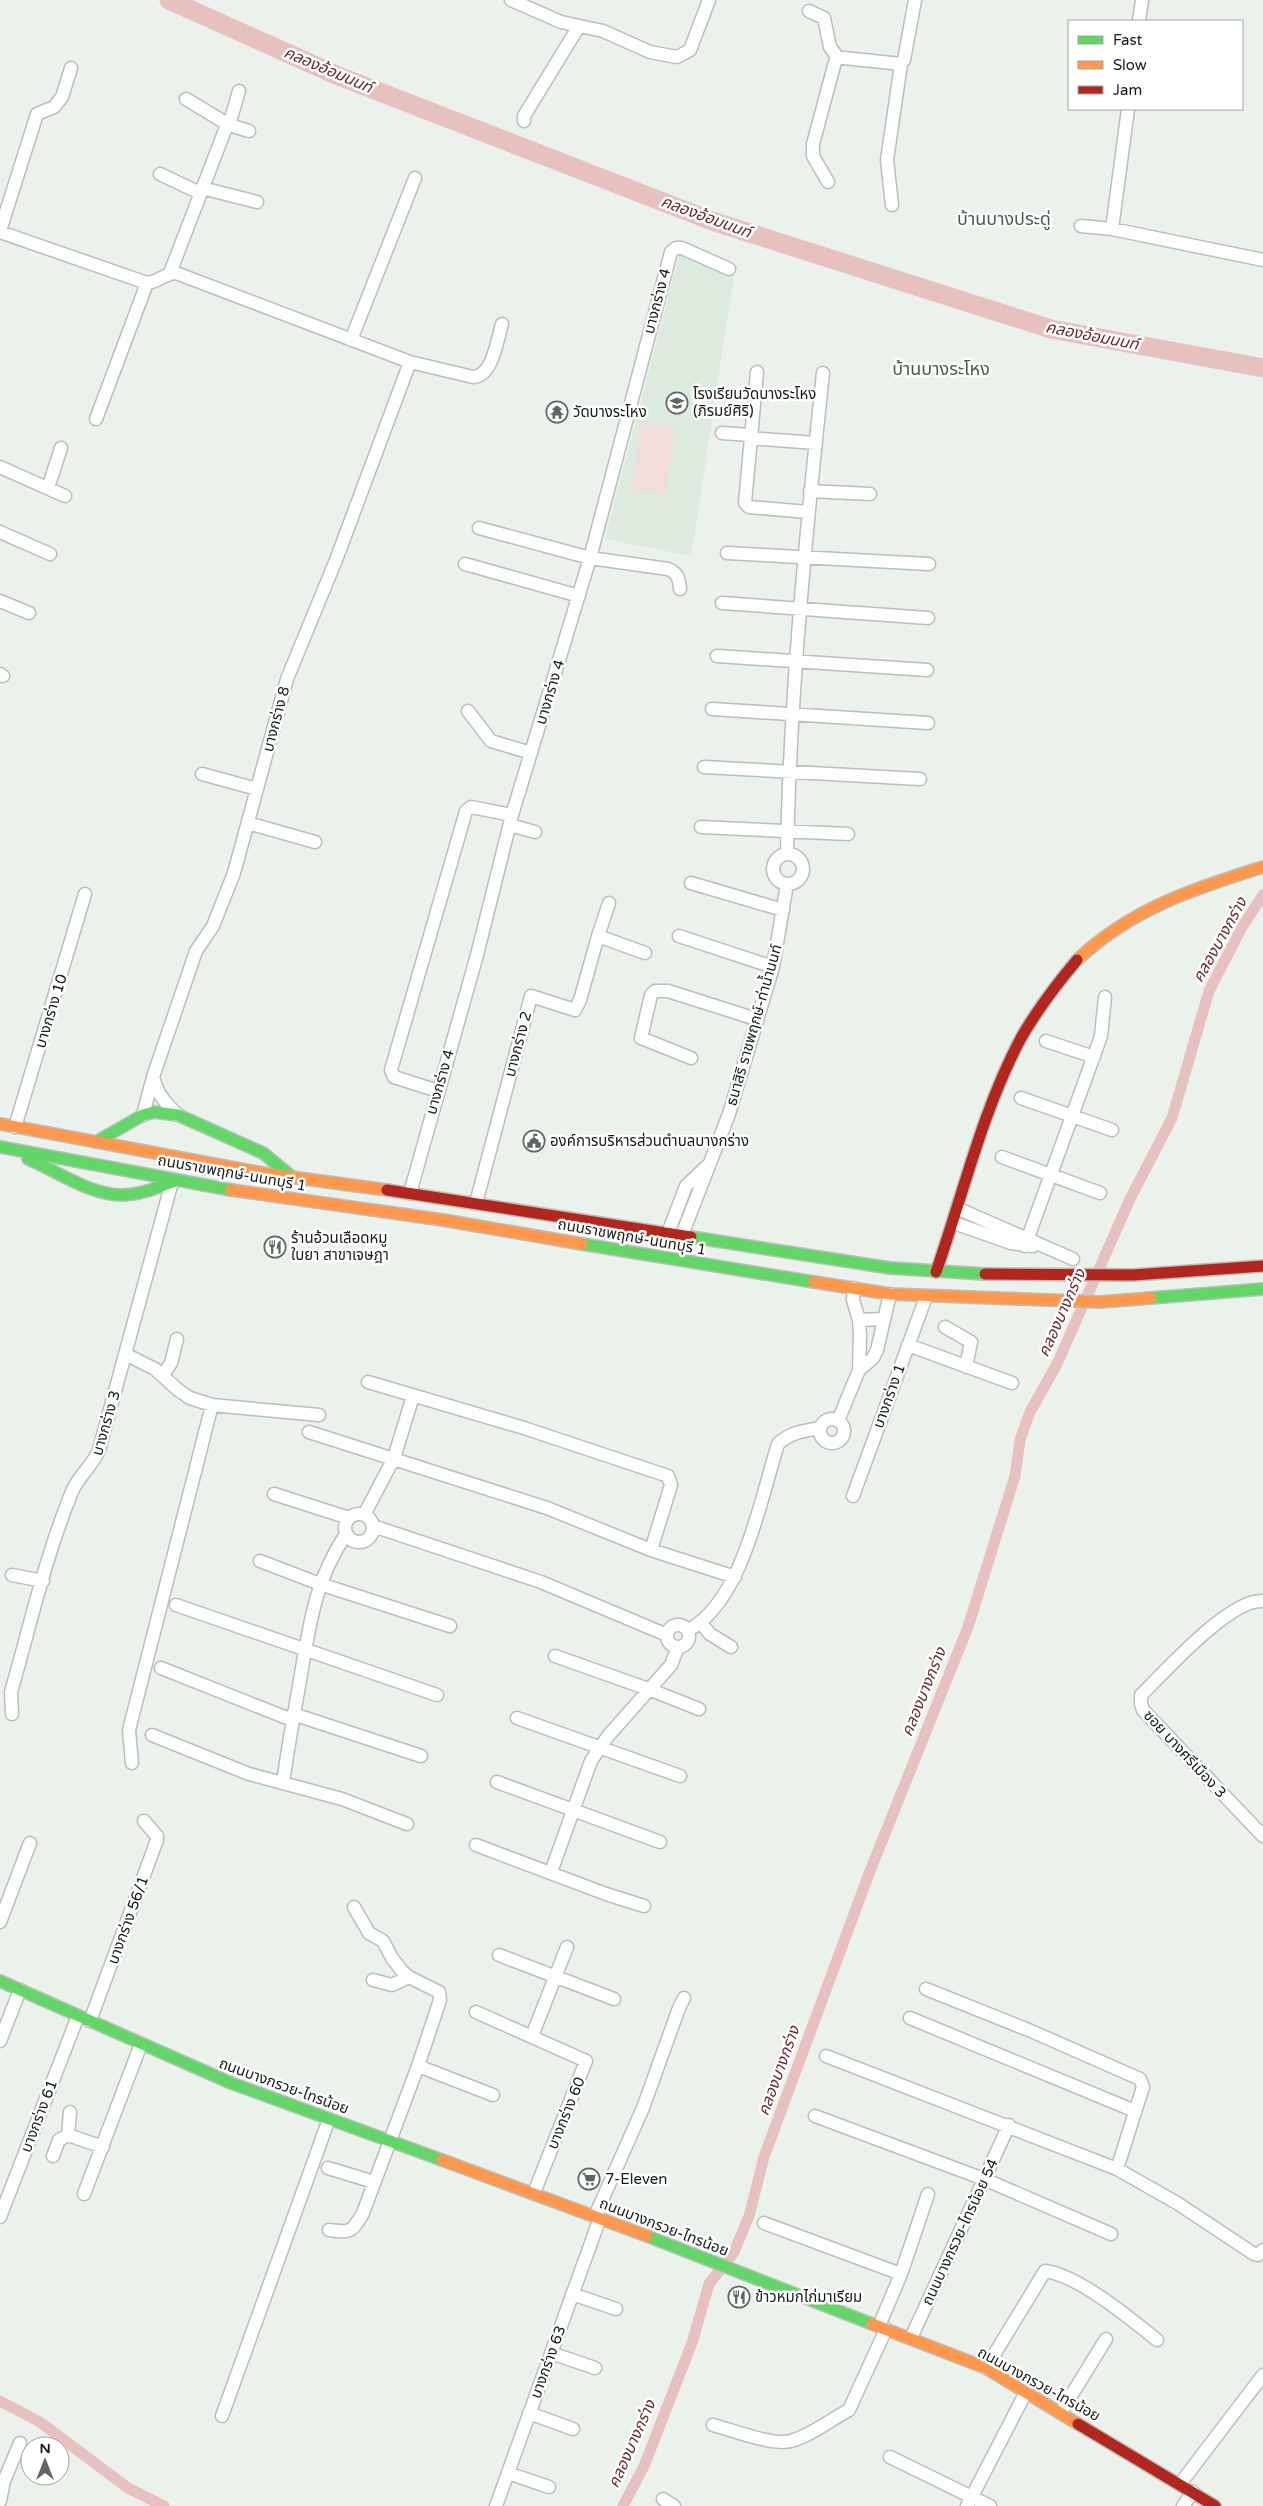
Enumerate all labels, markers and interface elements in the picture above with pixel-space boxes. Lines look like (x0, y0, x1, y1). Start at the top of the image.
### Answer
legend (1068, 20, 1243, 110)
text: Fast (1113, 31, 1143, 49)
water label: คลองอ้อมนนท์ (281, 42, 378, 99)
text: Slow (1113, 56, 1147, 74)
text: Jam (1113, 81, 1142, 99)
water label: คลองอ้อมนนท์ (658, 191, 756, 244)
district label: บ้านบางประดู่ (957, 208, 1051, 231)
street label: บางกร่าง 4 (640, 266, 674, 336)
water label: คลองอ้อมนนท์ (1044, 317, 1143, 355)
district label: บ้านบางระโหง (892, 358, 990, 380)
place label: โรงเรียนวัดบางระโหง (ภิรมย์ศิริ) (693, 385, 816, 420)
school or university icon: โรงเรียนวัดบางระโหง (ภิรมย์ศิริ) (665, 391, 689, 415)
temple icon: วัดบางระโหง (545, 400, 569, 424)
place label: วัดบางระโหง (573, 403, 647, 421)
street label: บางกร่าง 4 (532, 657, 568, 727)
street label: บางกร่าง 8 (259, 684, 293, 754)
water label: คลองบางกร่าง (1188, 893, 1252, 986)
street label: ธนาสิริ ราชพฤกษ์-ท่าน้ำนนท์ (720, 942, 786, 1108)
street label: บางกร่าง 10 (31, 972, 71, 1050)
street label: บางกร่าง 2 (501, 1009, 535, 1079)
street label: บางกร่าง 4 (422, 1047, 458, 1117)
public building icon: องค์การบริหารส่วนตำบลบางกร่าง (522, 1129, 546, 1153)
place label: องค์การบริหารส่วนตำบลบางกร่าง (550, 1132, 749, 1150)
street label: ถนนราชพฤกษ์-นนทบุรี 1 (156, 1151, 308, 1195)
street label: ถนนราชพฤกษ์-นนทบุรี 1 (556, 1215, 708, 1259)
place label: ร้านอ้วนเลือดหมู ใบยา สาขาเจษฎา (291, 1229, 389, 1264)
restaurant icon: ร้านอ้วนเลือดหมู ใบยา สาขาเจษฎา (263, 1235, 287, 1259)
water label: คลองบางกร่าง (1034, 1265, 1091, 1360)
street label: บางกร่าง 1 (869, 1361, 909, 1431)
street label: บางกร่าง 3 (88, 1388, 124, 1458)
water label: คลองบางกร่าง (897, 1643, 951, 1739)
street label: ซอย บางศรีเมือง 3 (1140, 1706, 1230, 1802)
street label: บางกร่าง 56/1 (104, 1873, 152, 1967)
water label: คลองบางกร่าง (754, 2022, 805, 2119)
street label: ถนนบางกรวย-ไทรน้อย (217, 2054, 351, 2118)
street label: บางกร่าง 60 (543, 2074, 589, 2152)
street label: บางกร่าง 61 (17, 2077, 61, 2155)
street label: ถนนบางกรวย-ไทรน้อย 54 (918, 2156, 1002, 2308)
supermarket icon: 7-Eleven (577, 2167, 601, 2191)
place label: 7-Eleven (605, 2170, 667, 2188)
street label: ถนนบางกรวย-ไทรน้อย (597, 2194, 731, 2260)
restaurant icon: ข้าวหมกไก่มาเรียม (727, 2285, 751, 2309)
place label: ข้าวหมกไก่มาเรียม (755, 2288, 862, 2306)
street label: บางกร่าง 63 (526, 2323, 570, 2401)
street label: ถนนบางกรวย-ไทรน้อย (975, 2343, 1103, 2425)
water label: คลองบางกร่าง (604, 2396, 661, 2491)
north arrow (20, 2436, 70, 2486)
text: N (39, 2440, 51, 2457)

